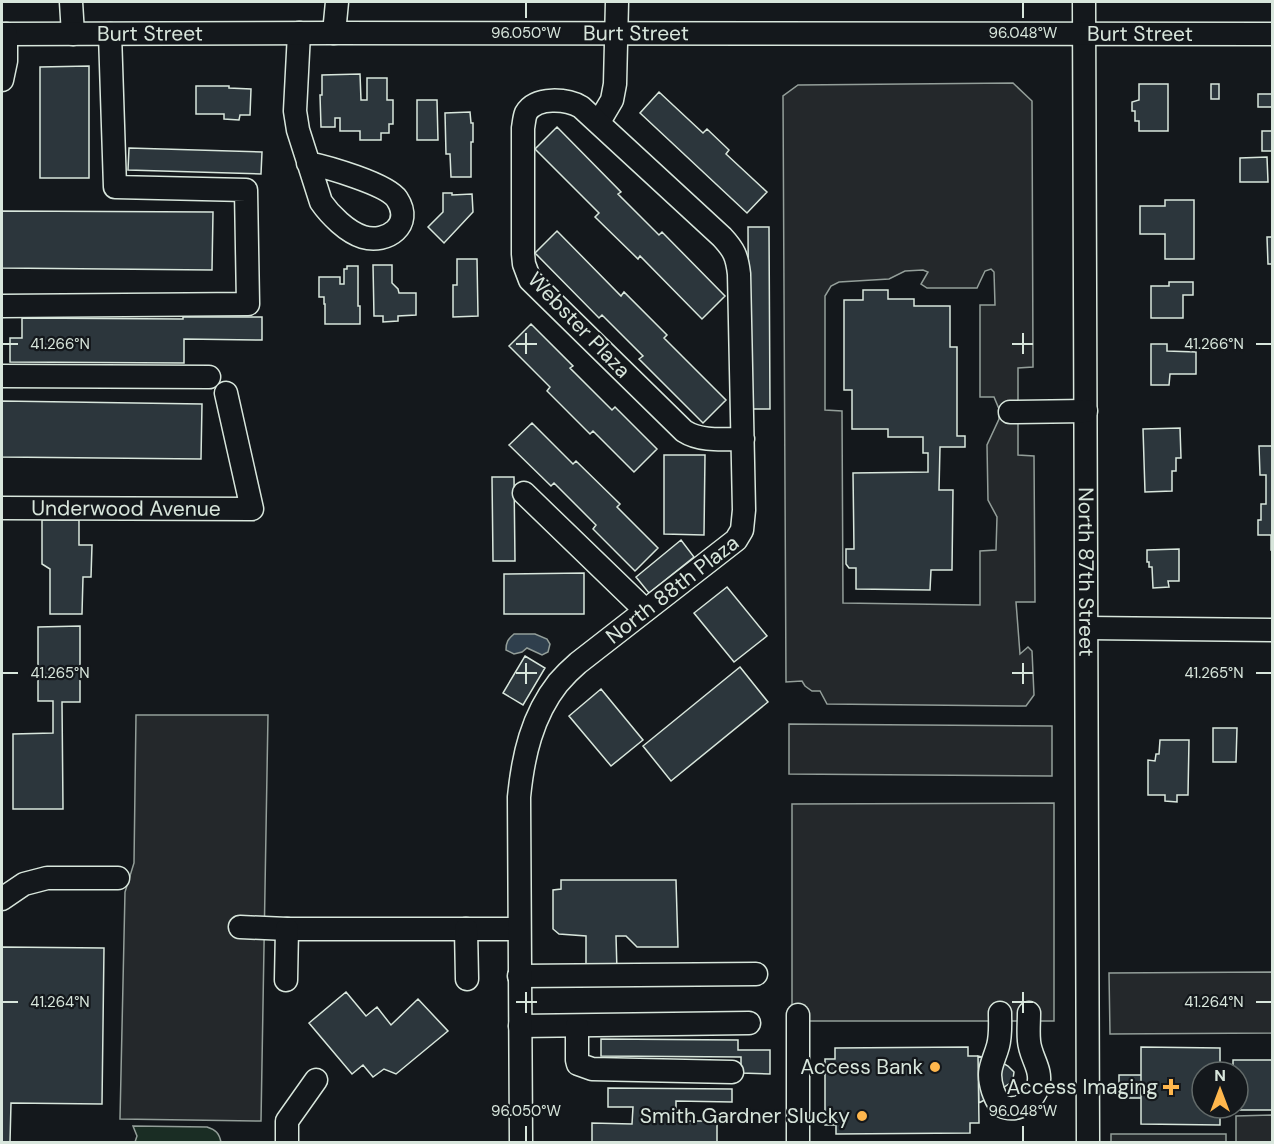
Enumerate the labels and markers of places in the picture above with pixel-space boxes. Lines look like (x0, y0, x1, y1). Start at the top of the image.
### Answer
place label: Access Bank (800, 1053, 923, 1081)
marker: Access Bank (928, 1060, 942, 1074)
place label: Access Imaging (1006, 1073, 1158, 1101)
marker: Access Imaging (1162, 1078, 1180, 1096)
place label: Smith Gardner Slucky (640, 1102, 850, 1130)
marker: Smith Gardner Slucky (855, 1109, 869, 1123)

